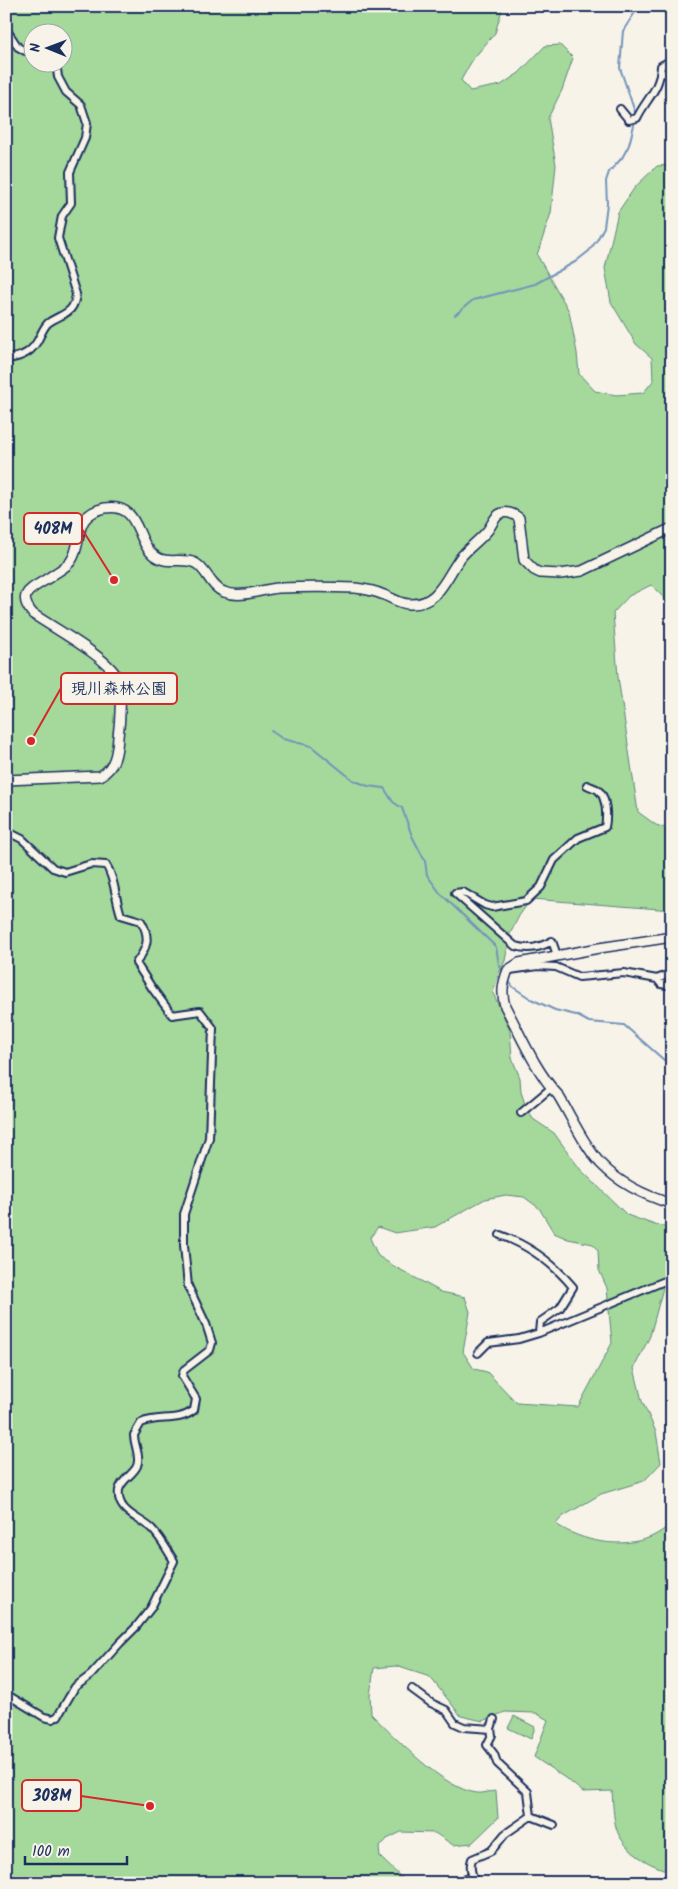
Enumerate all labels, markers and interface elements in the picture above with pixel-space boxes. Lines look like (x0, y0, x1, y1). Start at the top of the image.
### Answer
north arrow (22, 22, 72, 72)
text: N (25, 43, 47, 52)
callout: 408M (24, 513, 82, 544)
text: 408M (34, 517, 73, 542)
callout: 現川森林公園 (61, 673, 177, 704)
text: 現川森林公園 (71, 677, 167, 702)
callout: 308M (22, 1780, 81, 1811)
text: 308M (32, 1784, 72, 1809)
scale bar (25, 1834, 128, 1866)
text: 100 m (32, 1840, 70, 1864)

